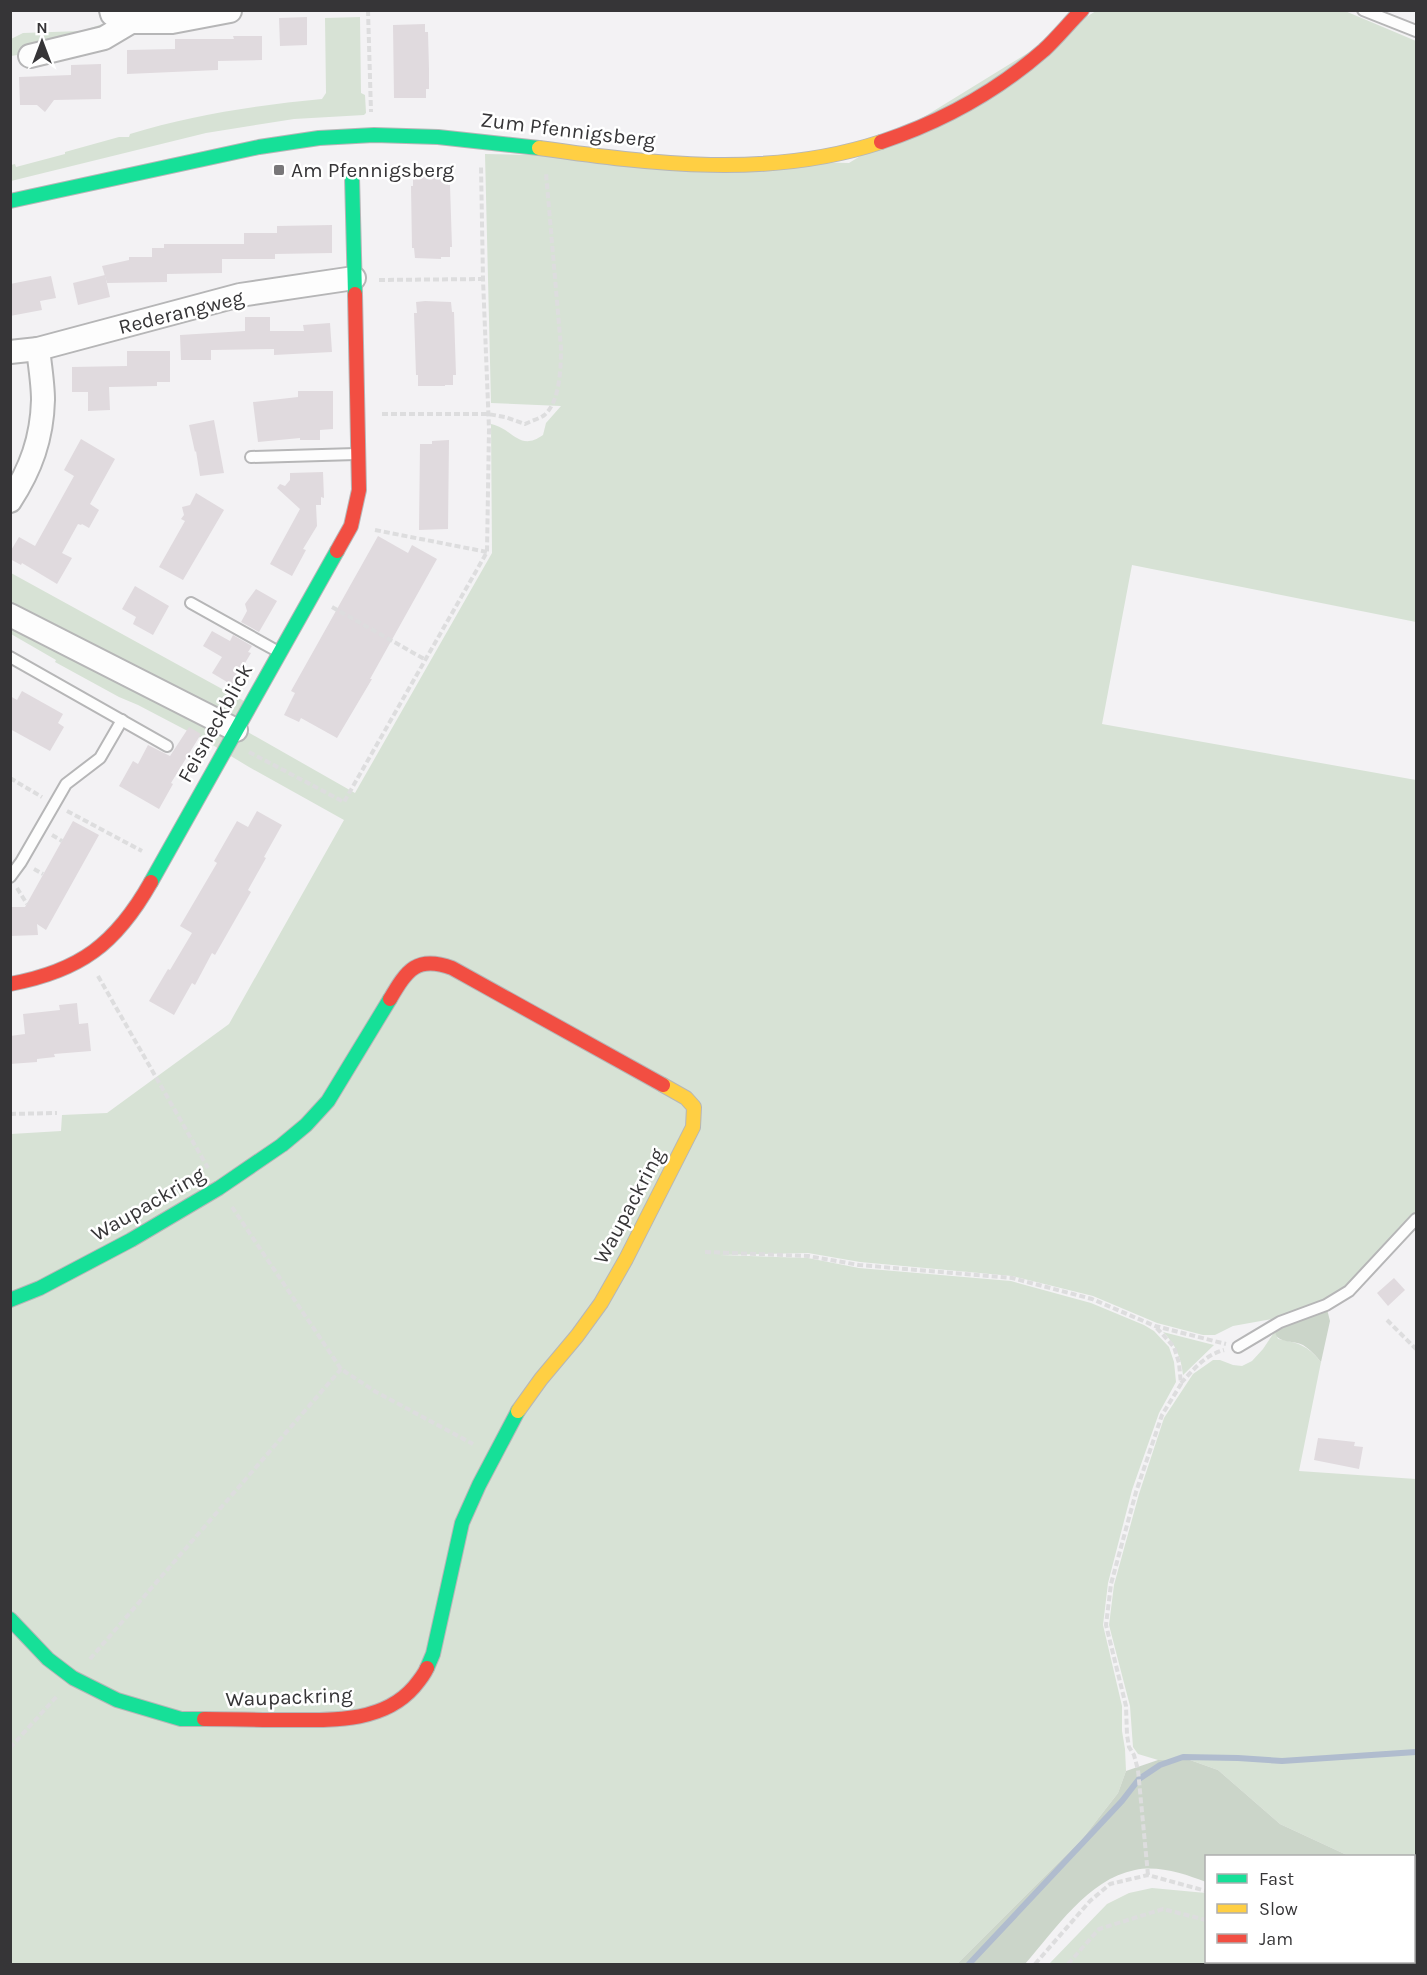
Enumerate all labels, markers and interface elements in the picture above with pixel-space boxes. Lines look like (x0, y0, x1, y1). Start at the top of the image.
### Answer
north arrow (12, 12, 72, 72)
text: N (36, 18, 48, 37)
street label: Zum Pfennigsberg (479, 107, 657, 153)
place label: Am Pfennigsberg (291, 158, 454, 182)
marker: Am Pfennigsberg (272, 163, 286, 177)
street label: Rederangweg (116, 285, 246, 339)
street label: Feisneckblick (173, 659, 258, 786)
street label: Waupackring (589, 1144, 670, 1268)
street label: Waupackring (87, 1162, 209, 1246)
street label: Waupackring (225, 1683, 353, 1711)
legend (1205, 1855, 1415, 1963)
text: Fast (1259, 1868, 1294, 1890)
text: Slow (1259, 1898, 1298, 1920)
text: Jam (1259, 1928, 1293, 1950)

